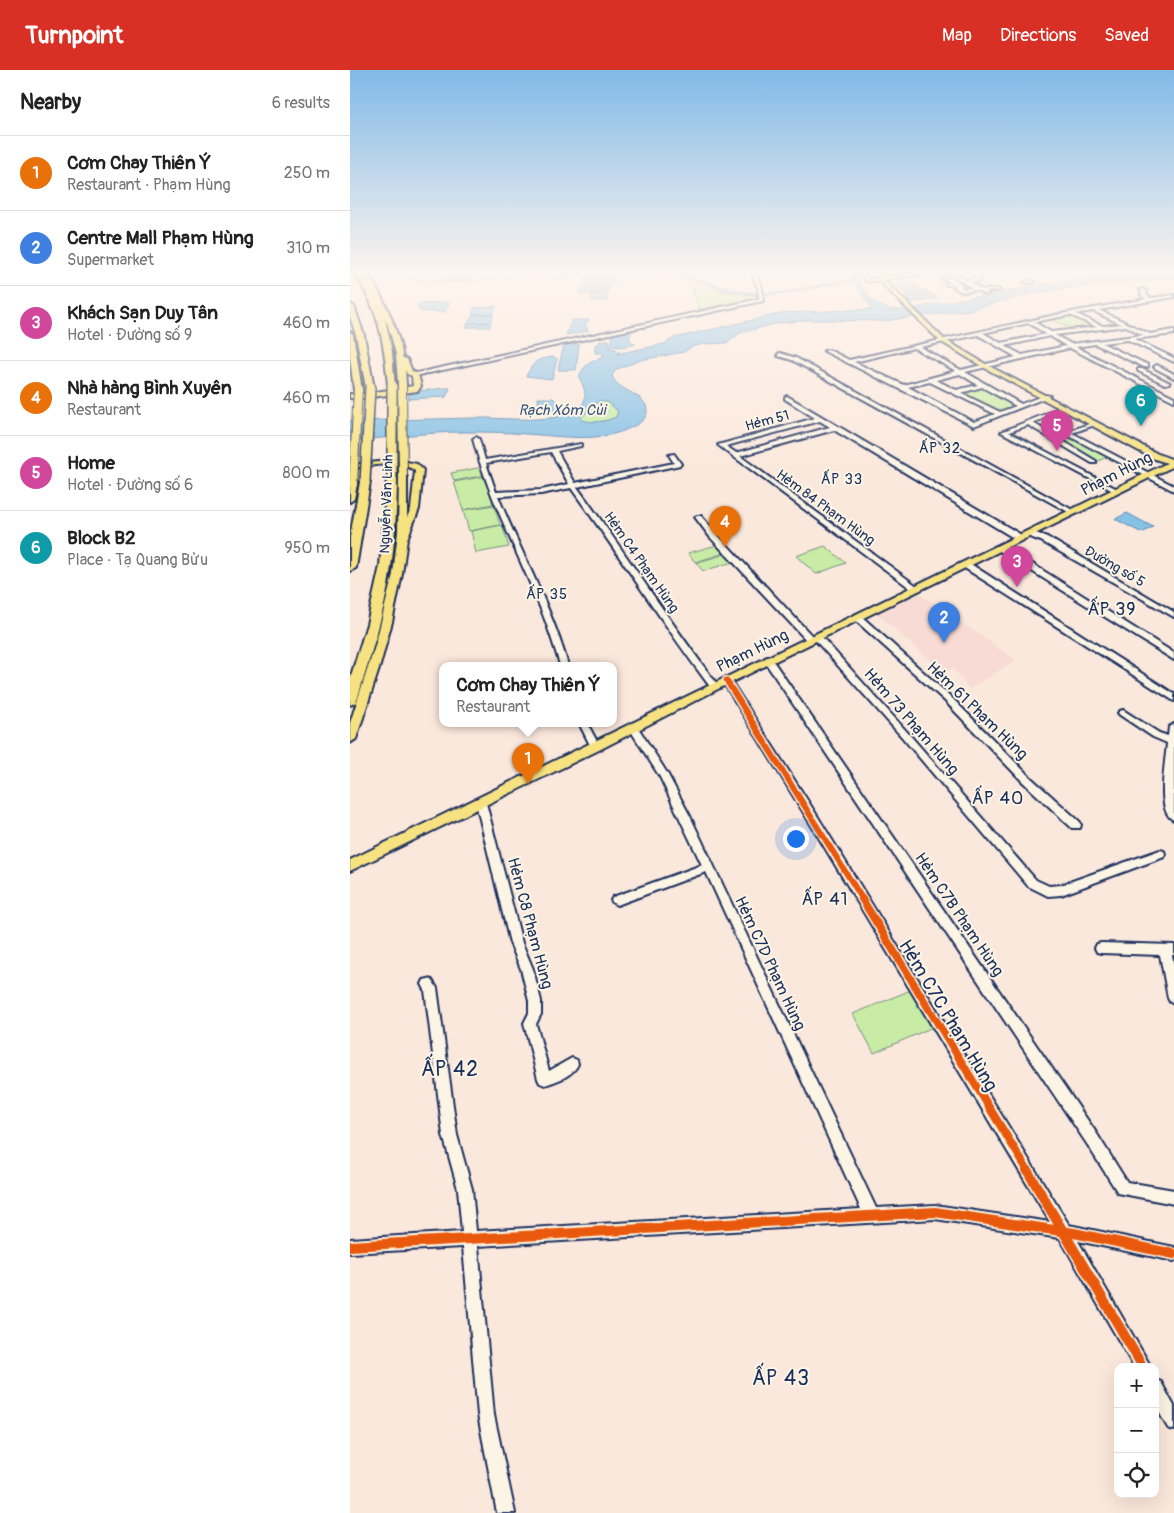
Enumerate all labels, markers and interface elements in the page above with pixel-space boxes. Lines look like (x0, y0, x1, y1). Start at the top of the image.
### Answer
text: Turnpoint (25, 21, 123, 50)
text: Map (942, 24, 972, 47)
text: Directions (1000, 24, 1076, 47)
text: Saved (1104, 24, 1149, 47)
text: Nearby (20, 89, 81, 116)
text: 6 results (272, 93, 330, 113)
text: Cơm Chay Thiên Ý (67, 151, 211, 175)
text: 1 (33, 163, 39, 183)
text: 250 m (284, 163, 330, 183)
text: Restaurant · Phạm Hùng (67, 175, 231, 195)
text: Centre Mall Phạm Hùng (67, 226, 254, 250)
text: 2 (32, 238, 40, 258)
text: 310 m (286, 238, 330, 258)
text: Supermarket (67, 250, 154, 270)
text: Khách Sạn Duy Tân (67, 301, 218, 325)
text: 3 (32, 313, 40, 333)
text: 460 m (283, 313, 330, 333)
text: Hotel · Đường số 9 (67, 325, 192, 345)
text: Nhà hàng Bình Xuyên (67, 376, 232, 400)
pin: 6 (1125, 385, 1157, 426)
text: 4 (31, 388, 41, 408)
text: 460 m (283, 388, 330, 408)
text: Restaurant (67, 400, 141, 420)
water label: Rạch Xóm Củi (518, 401, 608, 420)
street label: Hẻm 51 (743, 406, 791, 434)
pin: 5 (1041, 410, 1073, 451)
district label: ẤP 32 (919, 438, 961, 458)
street label: Phạm Hùng (1077, 447, 1156, 500)
text: Home (67, 451, 115, 475)
street label: Nguyễn Văn Linh (375, 454, 397, 554)
text: 5 (32, 463, 40, 483)
text: 800 m (282, 463, 330, 483)
street label: Hẻm 84 Phạm Hùng (773, 466, 878, 549)
district label: ẤP 33 (821, 469, 863, 489)
text: Hotel · Đường số 6 (67, 475, 193, 495)
pin: 4 (709, 506, 741, 547)
street label: Hẻm C4 Phạm Hùng (600, 508, 683, 616)
text: Block B2 (67, 526, 136, 550)
text: 6 (31, 538, 41, 558)
text: 950 m (284, 538, 330, 558)
street label: Đường số 5 (1081, 541, 1149, 591)
pin: 3 (1001, 546, 1033, 587)
text: Place · Tạ Quang Bửu (67, 550, 208, 570)
district label: ẤP 35 (526, 584, 568, 604)
district label: ẤP 39 (1087, 596, 1137, 621)
pin: 2 (928, 602, 960, 643)
street label: Phạm Hùng (713, 625, 792, 677)
street label: Hẻm 61 Phạm Hùng (923, 657, 1032, 764)
popup (439, 662, 617, 727)
street label: Hẻm 73 Phạm Hùng (860, 664, 963, 779)
text: Cơm Chay Thiên Ý (456, 673, 600, 697)
text: Restaurant (456, 697, 530, 717)
pin: 1 (512, 743, 544, 784)
district label: ẤP 40 (972, 785, 1024, 810)
your location (783, 826, 809, 852)
street label: Hẻm C7B Phạm Hùng (910, 849, 1008, 980)
street label: Hẻm C8 Phạm Hùng (503, 855, 557, 991)
district label: ẤP 41 (801, 886, 849, 911)
street label: Hẻm C7D Phạm Hùng (730, 893, 810, 1034)
street label: Hẻm C7C Phạm Hùng (893, 935, 1003, 1096)
district label: ẤP 42 (421, 1053, 479, 1083)
district label: ẤP 43 (752, 1362, 810, 1392)
map controls (1114, 1363, 1159, 1498)
button: + (1114, 1363, 1159, 1408)
button: − (1114, 1408, 1159, 1453)
button: locate (1114, 1453, 1159, 1498)

